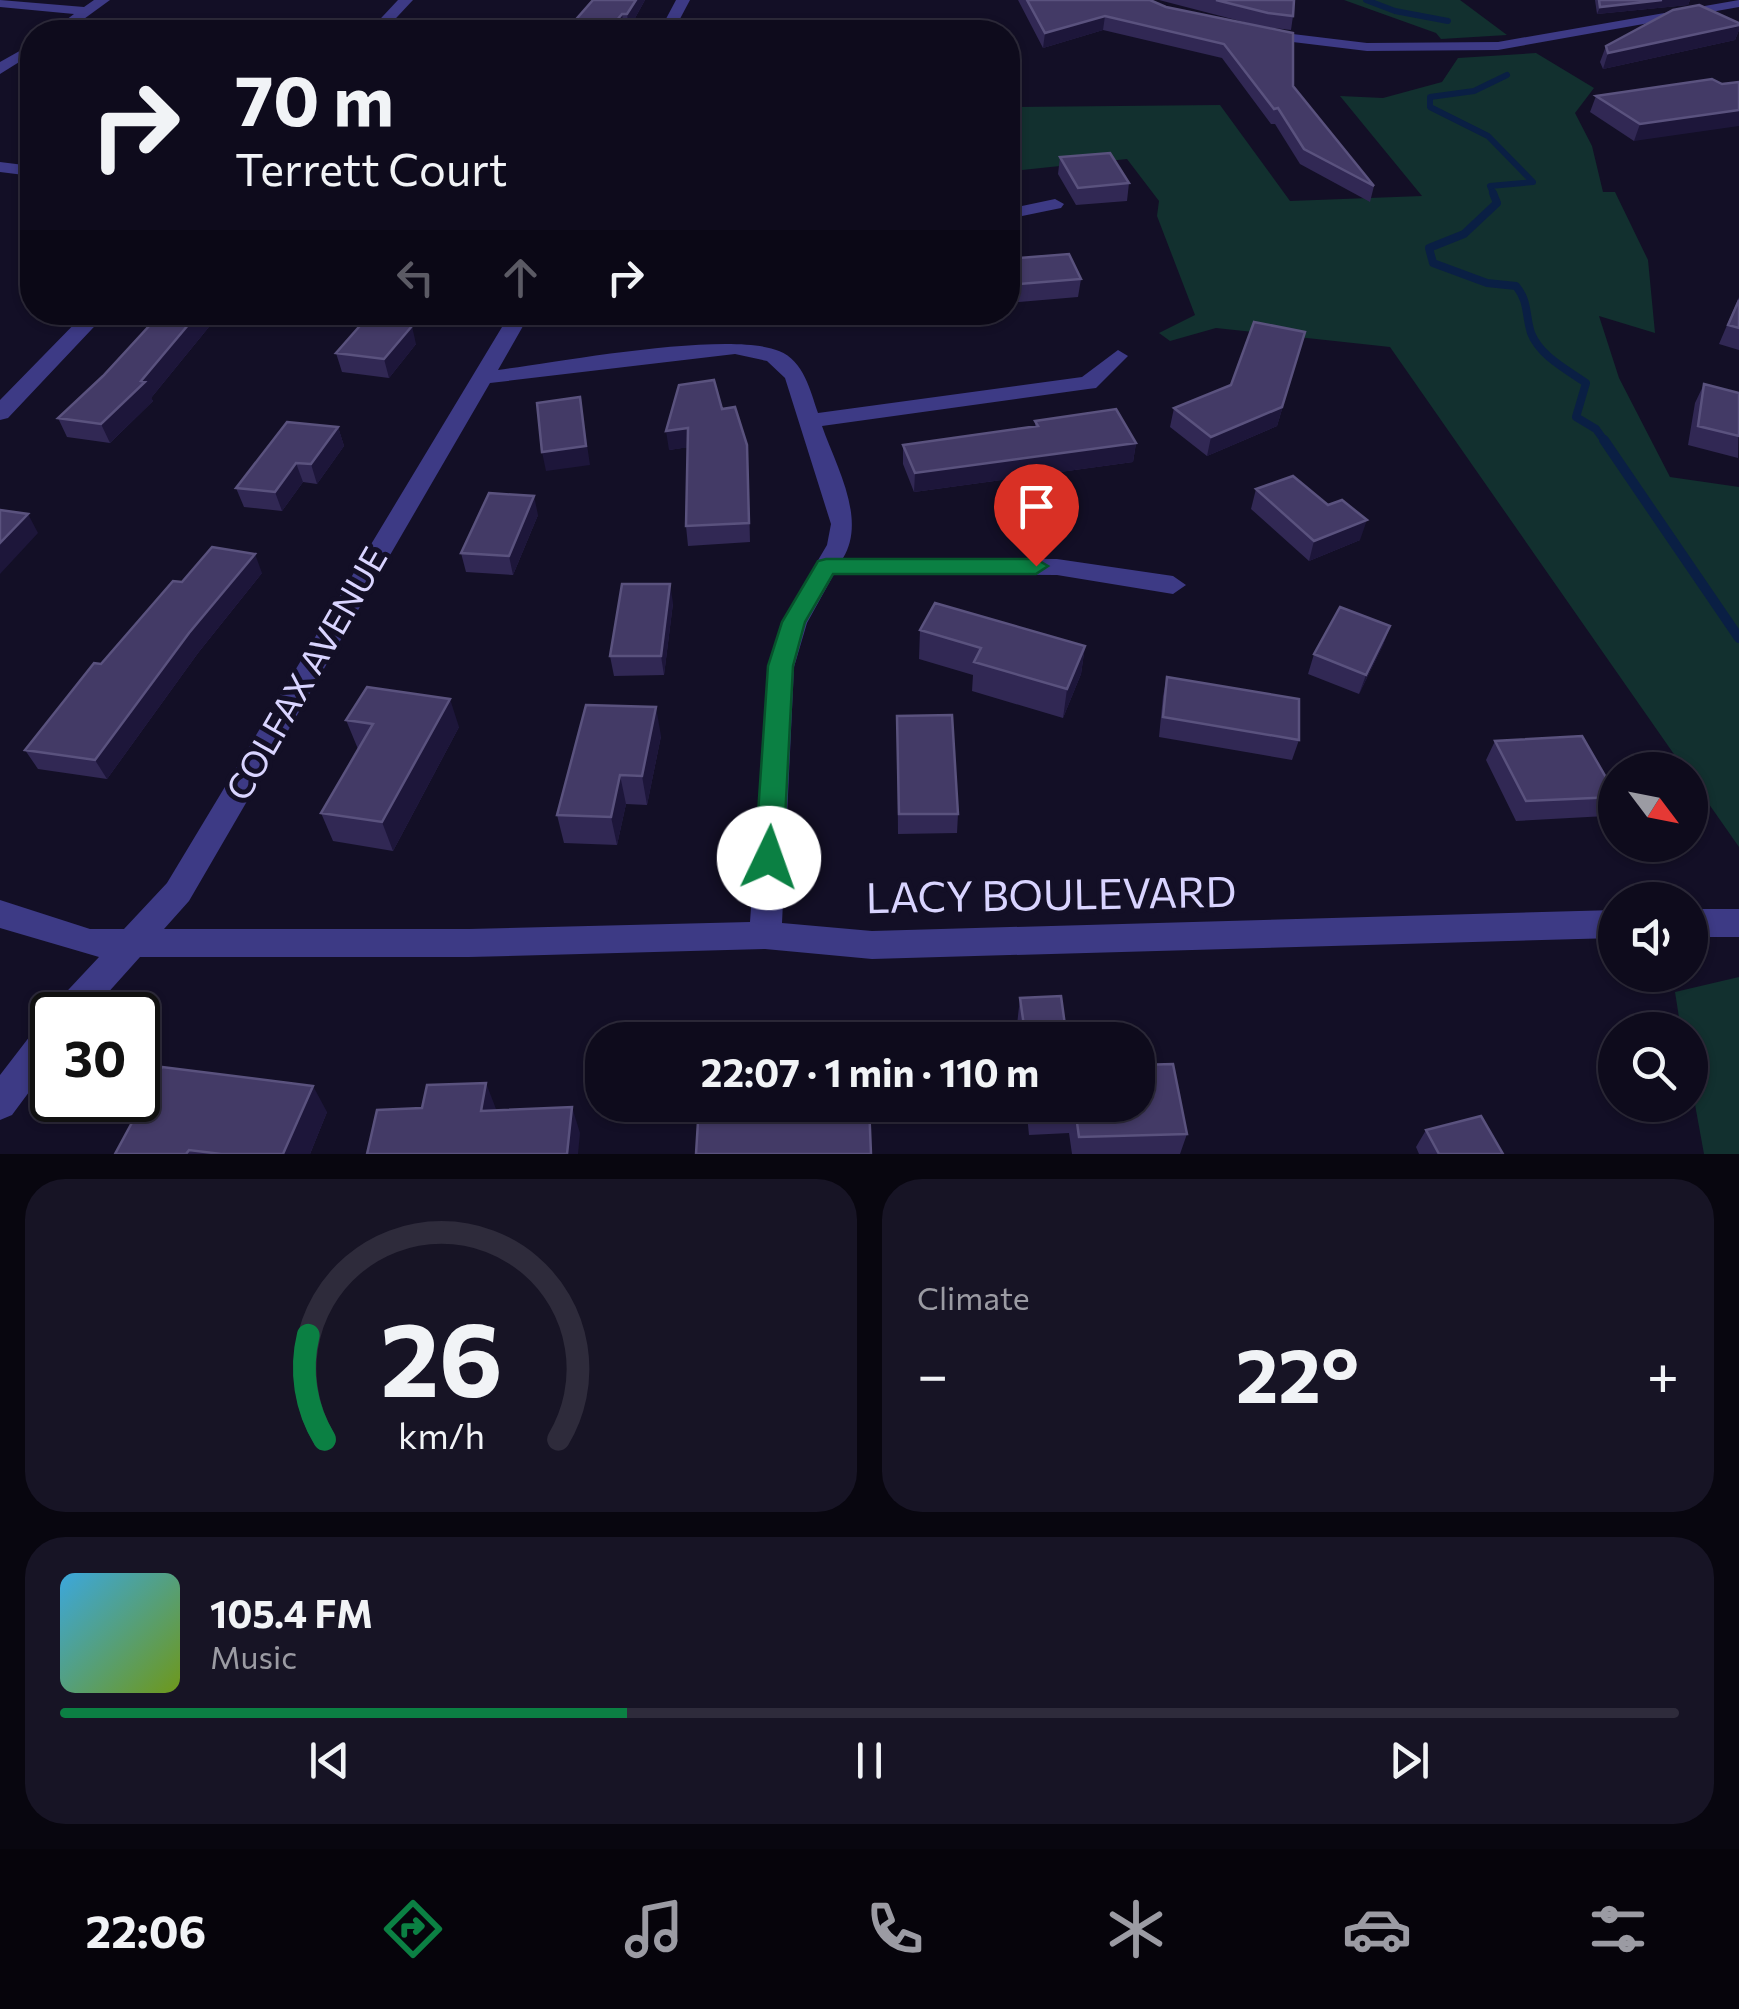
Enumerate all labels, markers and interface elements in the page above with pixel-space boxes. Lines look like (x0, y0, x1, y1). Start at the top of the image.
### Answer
text: 70 m (235, 55, 394, 140)
icon: right (70, 60, 200, 190)
text: Terrett Court (235, 140, 508, 195)
icon: left (388, 250, 443, 305)
icon: ahead (493, 250, 548, 305)
icon: right (598, 250, 653, 305)
pin (994, 464, 1079, 567)
icon: arrive (1009, 479, 1064, 534)
street label: COLFAX AVENUE (215, 539, 395, 807)
north arrow (1598, 752, 1708, 862)
map controls (1598, 752, 1708, 1122)
position arrow (717, 806, 821, 910)
street label: LACY BOULEVARD (865, 864, 1237, 922)
button: sound (1598, 882, 1708, 992)
speed limit sign: 30 (30, 992, 160, 1122)
button: search (1598, 1012, 1708, 1122)
text: 22:07 · 1 min · 110 m (701, 1048, 1039, 1095)
text: Climate (917, 1277, 1030, 1317)
text: 26 (380, 1291, 502, 1418)
text: 22° (1236, 1327, 1359, 1418)
text: − (917, 1339, 948, 1406)
text: + (1647, 1339, 1679, 1406)
text: km/h (398, 1413, 484, 1456)
text: 105.4 FM (210, 1589, 373, 1636)
text: Music (210, 1636, 297, 1676)
icon: previous (302, 1733, 357, 1788)
icon: pause (842, 1733, 897, 1788)
icon: next (1382, 1733, 1437, 1788)
icon: directions (378, 1894, 448, 1964)
icon: music (619, 1894, 689, 1964)
icon: phone (860, 1894, 930, 1964)
icon: climate (1101, 1894, 1171, 1964)
icon: car (1342, 1894, 1412, 1964)
icon: filters (1583, 1894, 1653, 1964)
text: 22:06 (86, 1902, 206, 1957)

